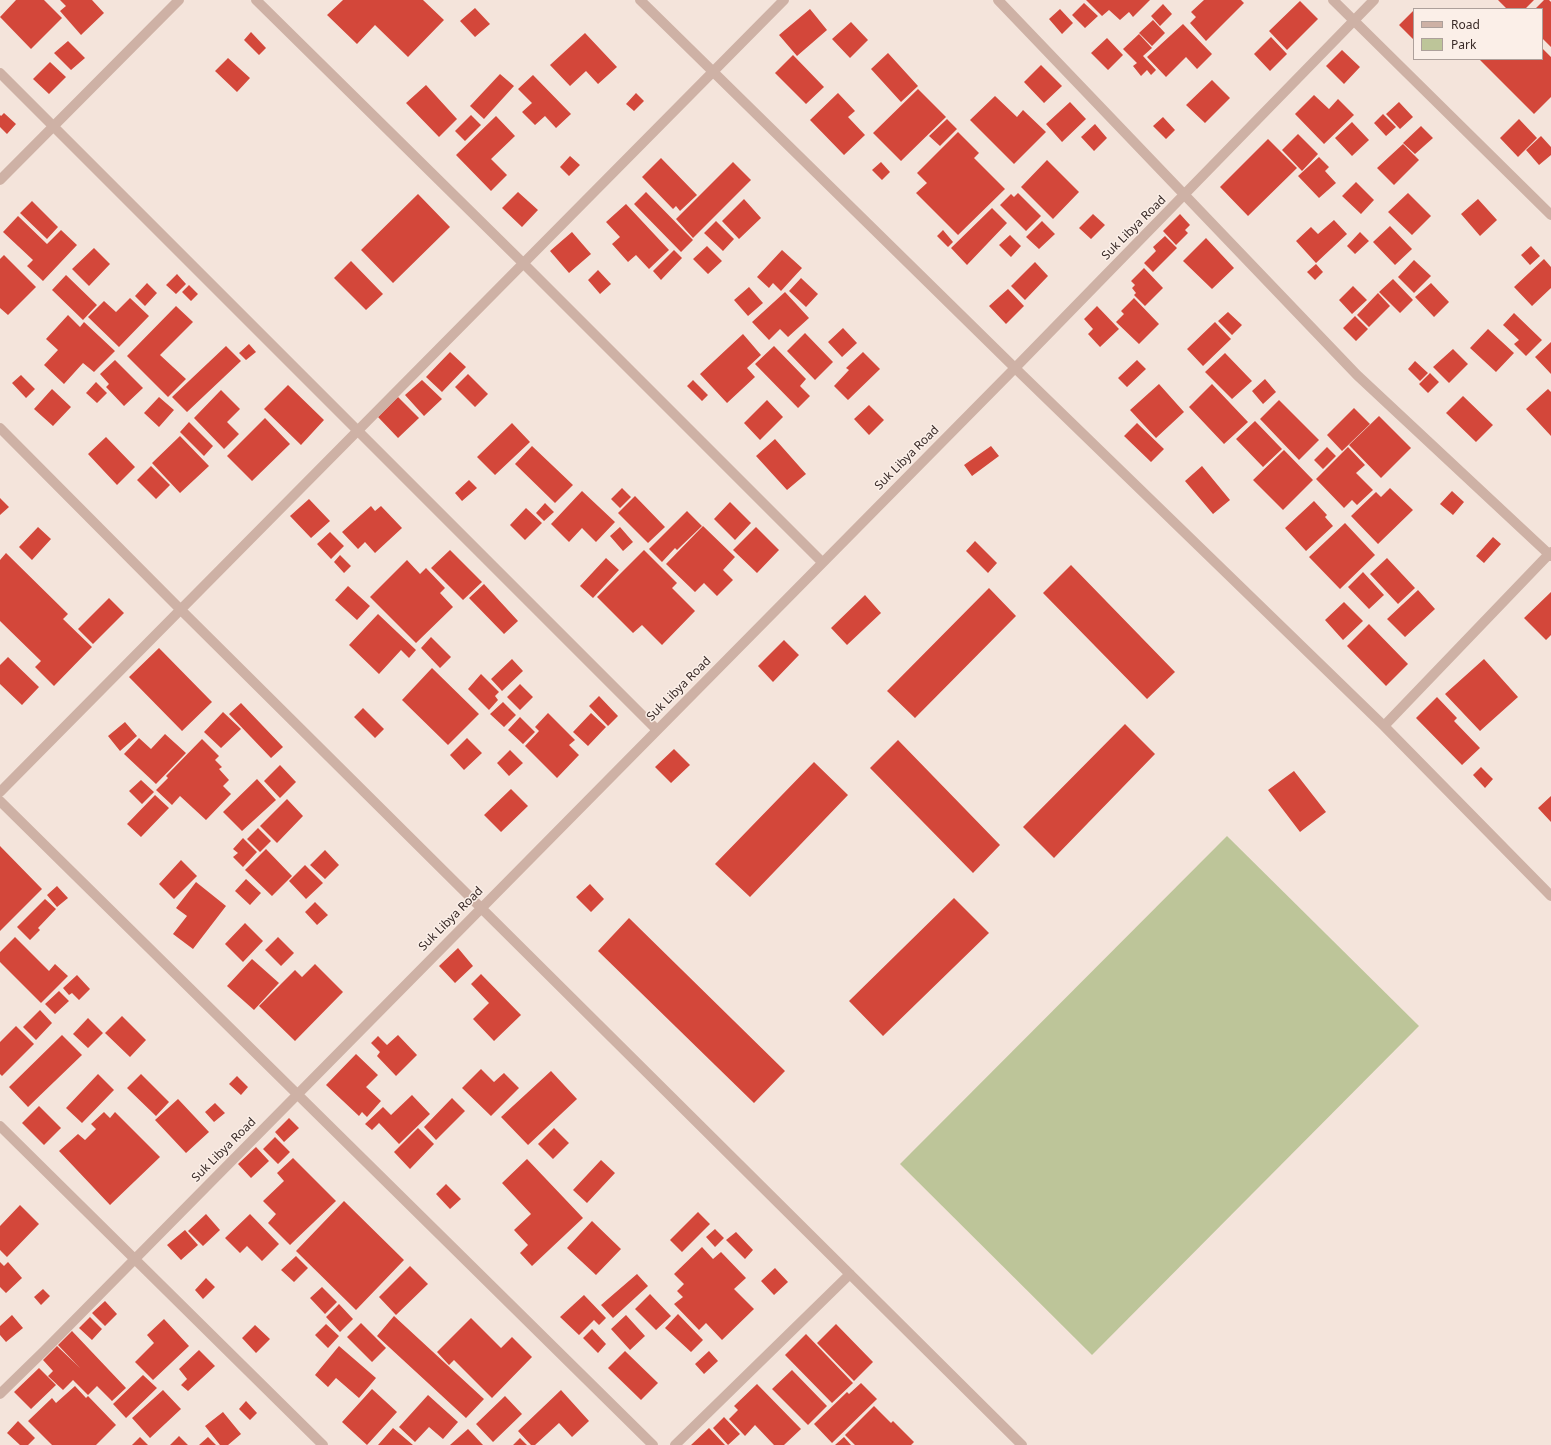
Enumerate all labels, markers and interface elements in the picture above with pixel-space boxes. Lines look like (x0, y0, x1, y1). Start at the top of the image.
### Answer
legend (1413, 8, 1543, 60)
text: Road (1451, 16, 1480, 33)
text: Park (1451, 36, 1476, 53)
street label: Suk Libya Road (1099, 193, 1169, 263)
street label: Suk Libya Road (872, 423, 942, 493)
street label: Suk Libya Road (644, 654, 714, 724)
street label: Suk Libya Road (416, 884, 486, 954)
street label: Suk Libya Road (189, 1115, 259, 1185)

